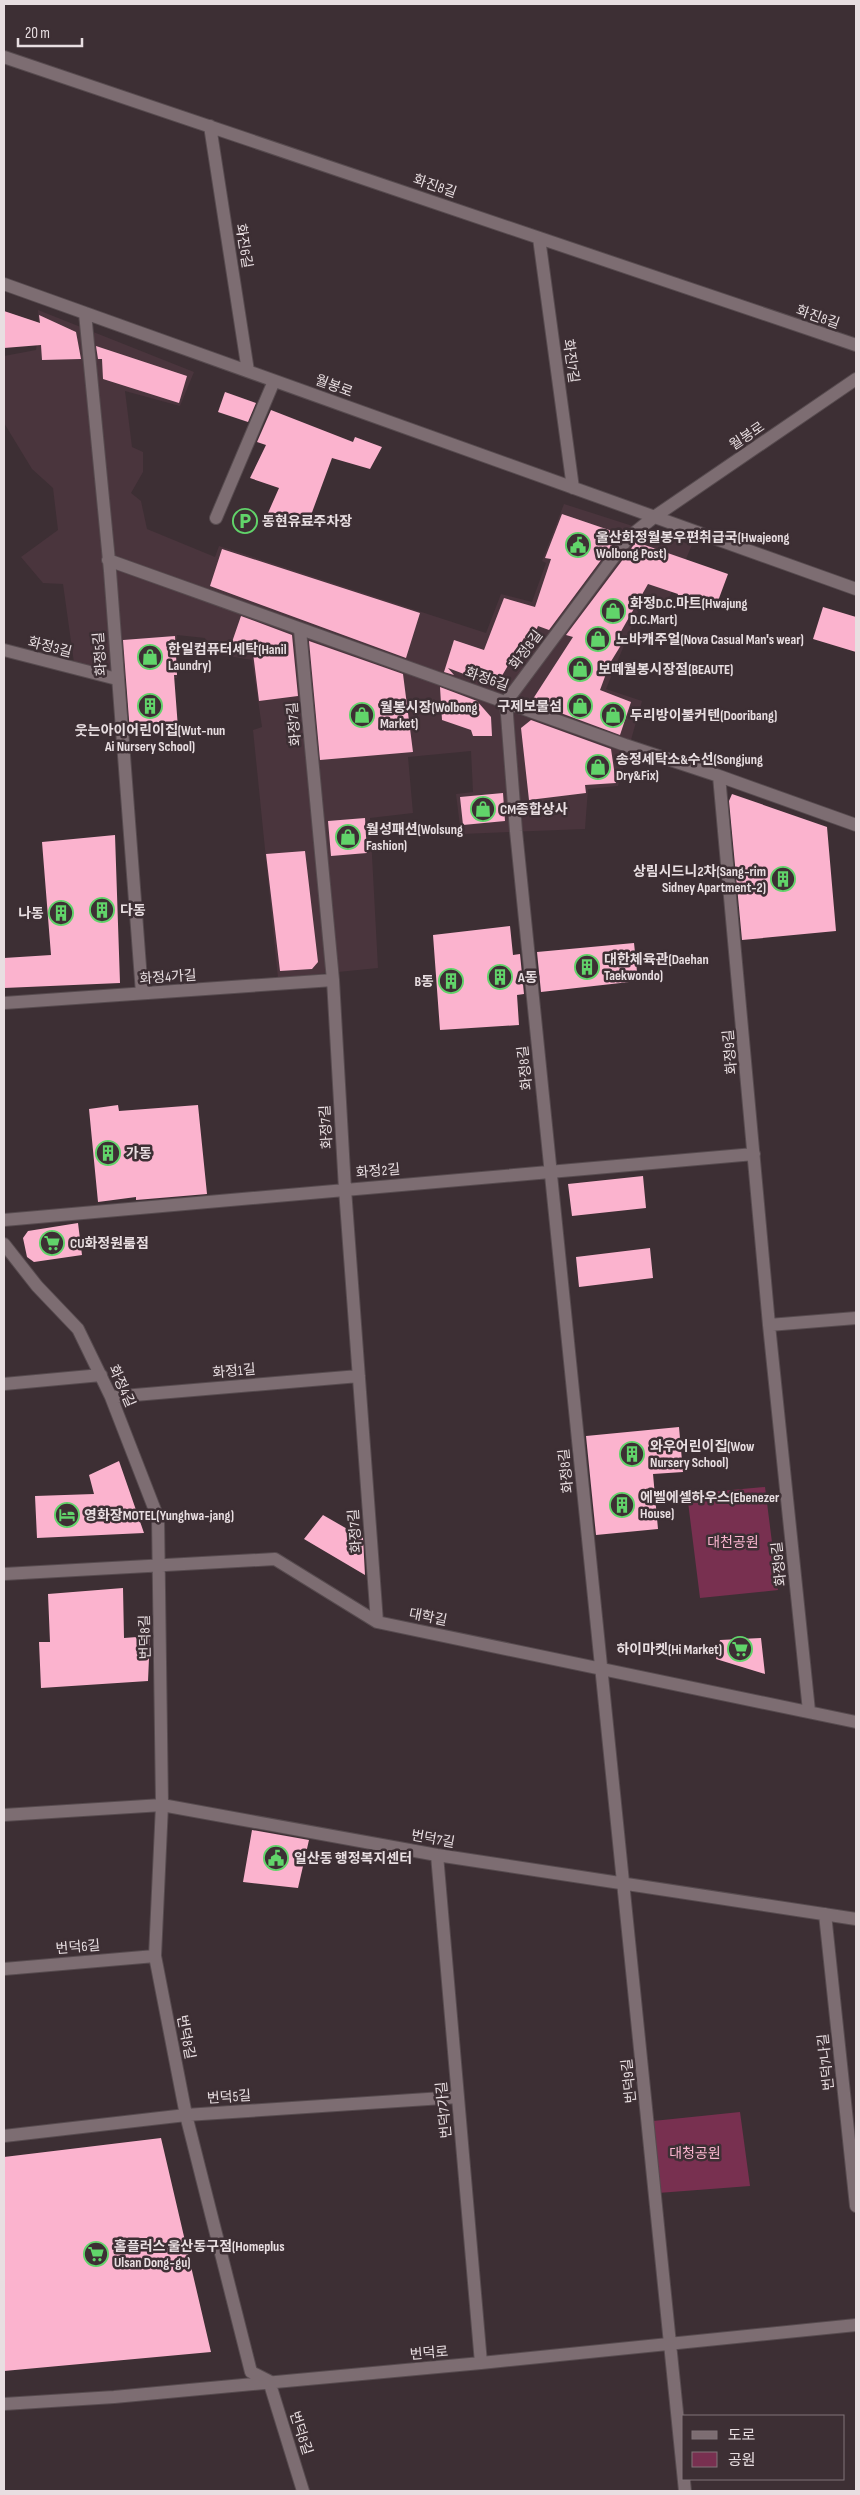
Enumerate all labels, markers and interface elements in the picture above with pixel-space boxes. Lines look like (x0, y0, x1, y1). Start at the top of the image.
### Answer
scale bar (18, 15, 81, 47)
text: 20 m (25, 24, 50, 43)
street label: 화진8길 (411, 171, 459, 201)
street label: 화진6길 (232, 223, 256, 269)
street label: 화진8길 (794, 302, 842, 332)
street label: 화진7길 (560, 338, 582, 384)
street label: 월봉로 (313, 371, 355, 401)
street label: 월봉로 (726, 418, 768, 454)
parking icon: 동현유료주차장 (232, 508, 258, 534)
place label: 동현유료주차장 (262, 513, 352, 530)
place label: 울산화정월봉우편취급국(Hwajeong Wolbong Post) (596, 529, 789, 562)
public building icon: 울산화정월봉우편취급국(Hwajeong Wolbong Post) (565, 532, 591, 558)
place label: 화정D.C.마트(Hwajung D.C.Mart) (630, 595, 748, 628)
shop icon: 화정D.C.마트(Hwajung D.C.Mart) (600, 598, 626, 624)
shop icon: 노바캐주얼(Nova Casual Man's wear) (585, 626, 611, 652)
street label: 화정8길 (506, 627, 546, 673)
street label: 화정5길 (90, 631, 110, 677)
place label: 노바캐주얼(Nova Casual Man's wear) (616, 631, 804, 648)
street label: 화정3길 (26, 633, 74, 661)
place label: 한일컴퓨터세탁(Hanil Laundry) (168, 641, 287, 674)
shop icon: 한일컴퓨터세탁(Hanil Laundry) (137, 644, 163, 670)
shop icon: 보떼월봉시장점(BEAUTE) (567, 656, 593, 682)
place label: 보떼월봉시장점(BEAUTE) (598, 661, 733, 678)
street label: 화정6길 (463, 664, 511, 694)
building icon: 웃는아이어린이집(Wut-nun Ai Nursery School) (137, 693, 163, 719)
shop icon: 구제보물섬 (567, 693, 593, 719)
place label: 구제보물섬 (498, 698, 562, 715)
place label: 월봉시장(Wolbong Market) (380, 699, 478, 732)
street label: 화정7길 (284, 701, 304, 747)
shop icon: 월봉시장(Wolbong Market) (349, 702, 375, 728)
shop icon: 두리방이불커텐(Dooribang) (600, 702, 626, 728)
place label: 두리방이불커텐(Dooribang) (630, 707, 777, 724)
place label: 웃는아이어린이집(Wut-nun Ai Nursery School) (75, 722, 225, 755)
place label: 송정세탁소&수선(Songjung Dry&Fix) (616, 751, 763, 784)
shop icon: 송정세탁소&수선(Songjung Dry&Fix) (585, 754, 611, 780)
shop icon: CM종합상사 (470, 796, 496, 822)
place label: CM종합상사 (500, 801, 568, 818)
place label: 월성패션(Wolsung Fashion) (366, 821, 463, 854)
shop icon: 월성패션(Wolsung Fashion) (335, 824, 361, 850)
place label: 상림시드니2차(Sang-rim Sidney Apartment-2) (633, 863, 766, 896)
building icon: 상림시드니2차(Sang-rim Sidney Apartment-2) (770, 866, 796, 892)
building icon: 다동 (89, 897, 115, 923)
building icon: 나동 (48, 900, 74, 926)
place label: 다동 (120, 902, 146, 919)
place label: 나동 (18, 905, 44, 922)
place label: 대한체육관(Daehan Taekwondo) (604, 951, 709, 984)
building icon: 대한체육관(Daehan Taekwondo) (574, 954, 600, 980)
building icon: A동 (487, 964, 513, 990)
street label: 화정4가길 (139, 967, 197, 987)
building icon: B동 (438, 968, 464, 994)
place label: A동 (517, 969, 538, 986)
place label: B동 (414, 973, 434, 990)
street label: 화정9길 (720, 1029, 740, 1075)
street label: 화정8길 (514, 1045, 536, 1091)
street label: 화정7길 (316, 1104, 336, 1150)
building icon: 가동 (95, 1140, 121, 1166)
place label: 가동 (126, 1145, 152, 1162)
street label: 화정2길 (355, 1161, 401, 1181)
supermarket icon: CU화정원룸점 (39, 1230, 65, 1256)
place label: CU화정원룸점 (70, 1235, 149, 1252)
street label: 화정1길 (212, 1361, 256, 1381)
street label: 화정4길 (105, 1362, 139, 1410)
place label: 와우어린이집(Wow Nursery School) (650, 1438, 755, 1471)
building icon: 와우어린이집(Wow Nursery School) (619, 1441, 645, 1467)
street label: 화정8길 (555, 1448, 577, 1494)
place label: 에벨에셀하우스(Ebenezer House) (640, 1489, 780, 1522)
building icon: 에벨에셀하우스(Ebenezer House) (609, 1492, 635, 1518)
hotel icon: 영화장MOTEL(Yunghwa-jang) (54, 1502, 80, 1528)
place label: 영화장MOTEL(Yunghwa-jang) (84, 1507, 234, 1524)
street label: 화정7길 (345, 1508, 365, 1554)
park label: 대천공원 (707, 1534, 759, 1551)
street label: 화정9길 (768, 1541, 790, 1587)
street label: 대학길 (407, 1605, 449, 1629)
street label: 번덕8길 (136, 1614, 154, 1660)
supermarket icon: 하이마켓(Hi Market) (727, 1636, 753, 1662)
place label: 하이마켓(Hi Market) (616, 1641, 722, 1658)
street label: 번덕7길 (410, 1827, 456, 1851)
public building icon: 일산동 행정복지센터 (263, 1845, 289, 1871)
place label: 일산동 행정복지센터 (294, 1850, 412, 1867)
street label: 번덕6길 (55, 1937, 101, 1957)
street label: 번덕8길 (173, 2013, 199, 2061)
street label: 번덕7나길 (815, 2033, 837, 2091)
street label: 번덕9길 (618, 2058, 640, 2104)
street label: 번덕7가길 (433, 2081, 455, 2139)
street label: 번덕5길 (206, 2087, 252, 2107)
park label: 대청공원 (669, 2145, 721, 2162)
place label: 홈플러스 울산동구점(Homeplus Ulsan Dong-gu) (114, 2238, 285, 2271)
supermarket icon: 홈플러스 울산동구점(Homeplus Ulsan Dong-gu) (83, 2241, 109, 2267)
street label: 번덕로 (409, 2343, 449, 2363)
street label: 번덕8길 (286, 2409, 316, 2457)
legend (682, 2415, 845, 2480)
text: 도로 (728, 2426, 756, 2445)
text: 공원 (728, 2451, 756, 2470)

